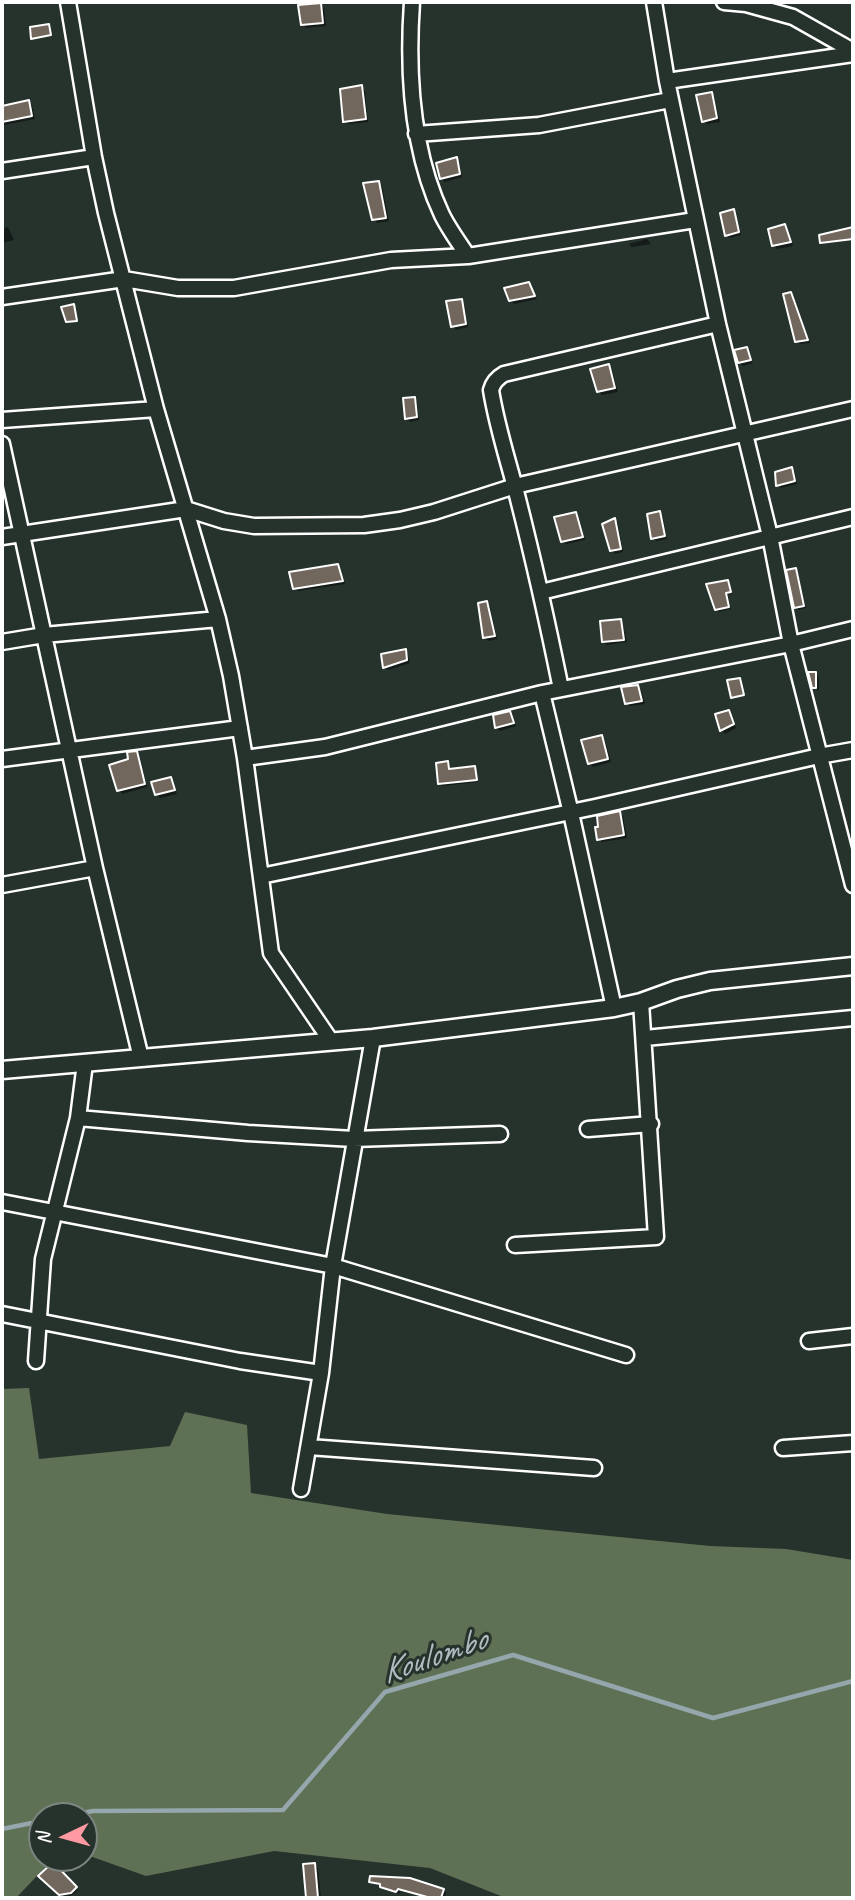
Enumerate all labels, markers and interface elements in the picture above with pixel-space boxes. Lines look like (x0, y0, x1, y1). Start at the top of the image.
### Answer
water label: Koulombo (376, 1620, 492, 1694)
north arrow (28, 1802, 98, 1872)
text: N (32, 1832, 57, 1846)

